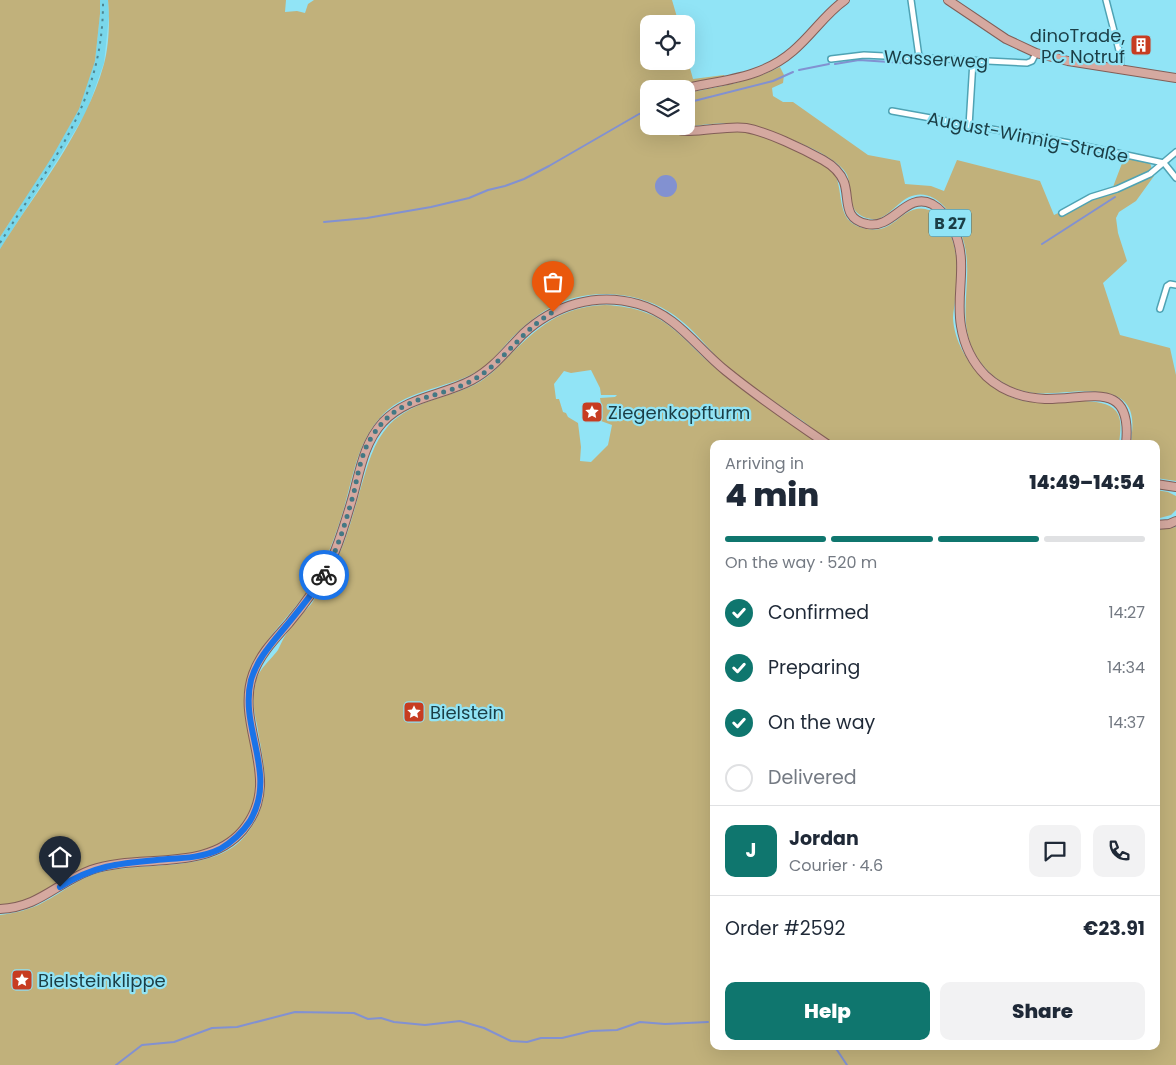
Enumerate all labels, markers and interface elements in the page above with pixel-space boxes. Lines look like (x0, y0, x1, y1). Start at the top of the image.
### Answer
map controls (640, 15, 695, 135)
button: locate (640, 15, 695, 70)
place label: dinoTrade, PC Notruf (1030, 23, 1125, 69)
building icon: dinoTrade, PC Notruf (1129, 33, 1153, 57)
street label: Wasserweg (883, 44, 989, 74)
button: layers (640, 80, 695, 135)
street label: August-Winnig-Straße (925, 105, 1131, 169)
road number: B 27 (929, 210, 971, 237)
pin (532, 261, 574, 312)
icon: bag (539, 268, 567, 296)
place icon: Ziegenkopfturm (580, 400, 604, 424)
place label: Ziegenkopfturm (608, 400, 750, 425)
text: Arriving in (725, 452, 804, 475)
text: 14:49–14:54 (1029, 469, 1145, 496)
text: 4 min (725, 472, 819, 517)
courier (299, 550, 349, 600)
text: On the way · 520 m (725, 551, 877, 574)
icon: bike (310, 561, 338, 589)
icon: check (725, 599, 753, 627)
text: Confirmed (768, 599, 869, 626)
text: 14:27 (1108, 601, 1145, 624)
icon: check (725, 654, 753, 682)
text: Preparing (768, 654, 860, 681)
text: 14:34 (1107, 656, 1145, 679)
place icon: Bielstein (402, 700, 426, 724)
place label: Bielstein (430, 700, 504, 725)
icon: check (725, 709, 753, 737)
text: On the way (768, 709, 875, 736)
text: 14:37 (1108, 711, 1145, 734)
text: Delivered (768, 764, 857, 791)
text: Jordan (789, 825, 859, 852)
button: chat (1029, 825, 1081, 877)
button: phone (1093, 825, 1145, 877)
pin (39, 836, 81, 887)
text: J (746, 837, 756, 864)
icon: home (46, 843, 74, 871)
text: Courier · 4.6 (789, 854, 883, 877)
text: Order #2592 (725, 915, 846, 942)
text: €23.91 (1083, 915, 1145, 942)
place icon: Bielsteinklippe (10, 968, 34, 992)
place label: Bielsteinklippe (38, 968, 166, 993)
button: Help (725, 982, 930, 1040)
button: Share (940, 982, 1145, 1040)

